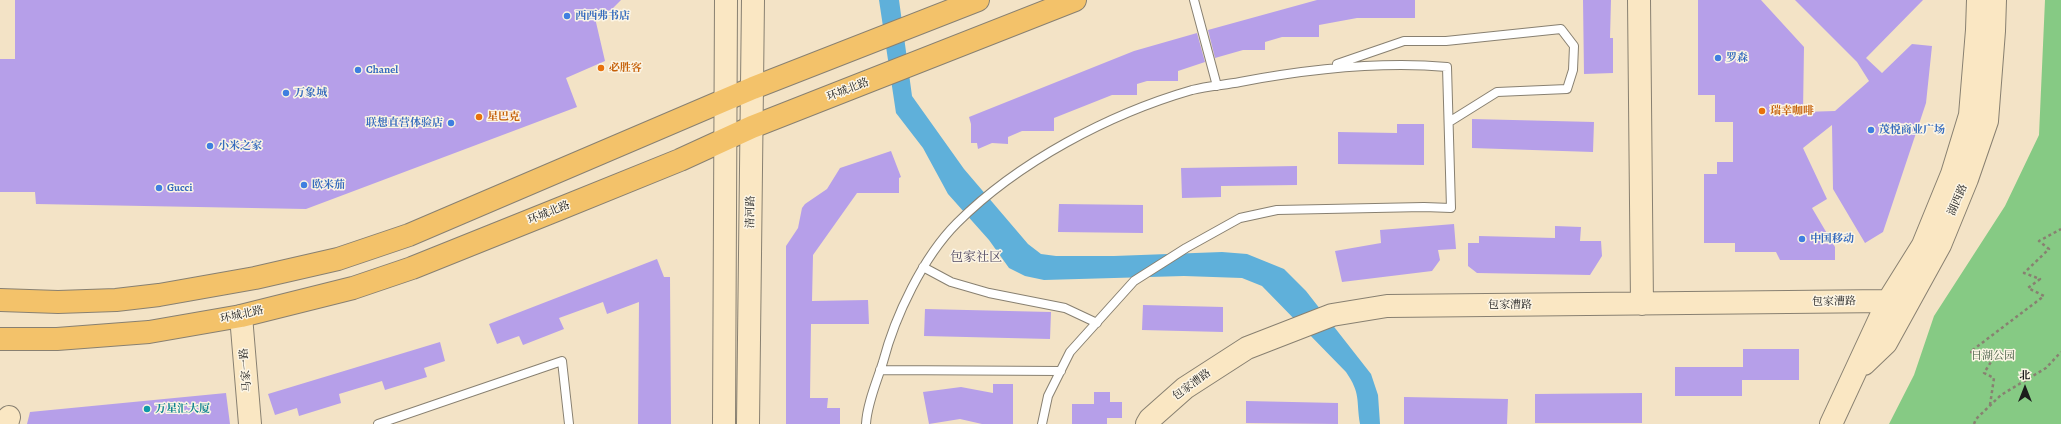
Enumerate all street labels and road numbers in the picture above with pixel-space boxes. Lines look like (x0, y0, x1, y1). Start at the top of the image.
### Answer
street label: 环城北路 (825, 76, 871, 104)
street label: 湖西路 (1945, 182, 1971, 218)
street label: 清河路 (744, 195, 758, 229)
street label: 环城北路 (526, 199, 572, 227)
street label: 包家漕路 (1812, 295, 1856, 309)
street label: 包家漕路 (1488, 298, 1532, 312)
street label: 环城北路 (219, 304, 265, 326)
street label: 马家一路 (238, 348, 254, 392)
street label: 包家漕路 (1170, 367, 1214, 403)

